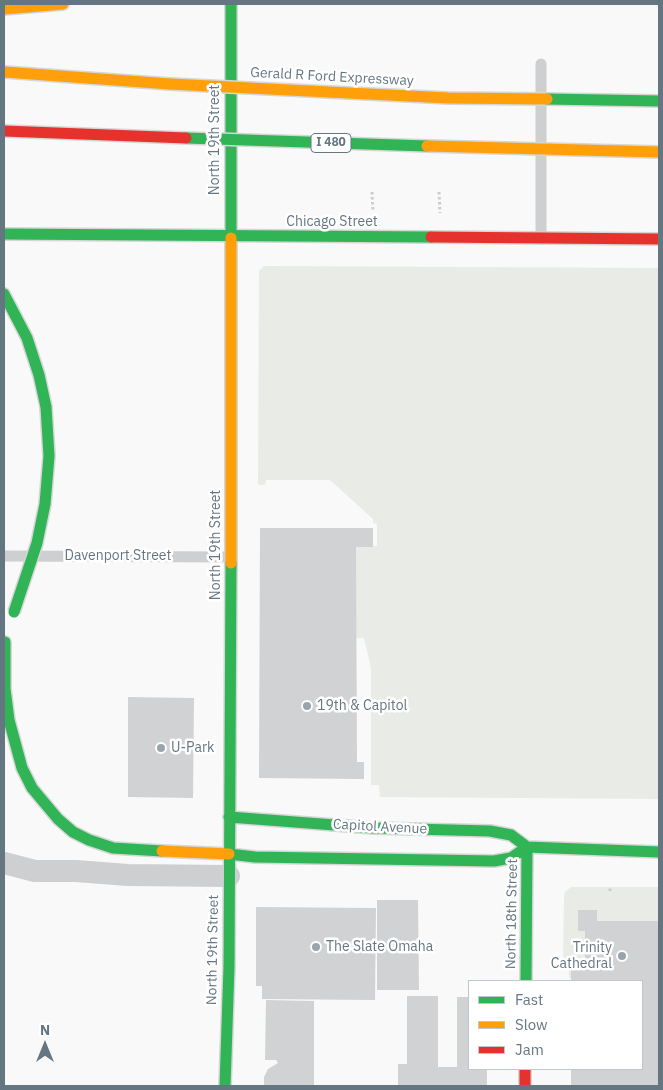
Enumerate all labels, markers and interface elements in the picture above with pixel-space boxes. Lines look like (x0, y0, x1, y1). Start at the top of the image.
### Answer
street label: Gerald R Ford Expressway (250, 64, 414, 90)
street label: North 19th Street (207, 85, 223, 195)
road number: I 480 (311, 134, 351, 152)
street label: Chicago Street (286, 214, 378, 230)
street label: North 19th Street (208, 490, 224, 600)
street label: Davenport Street (65, 548, 171, 564)
place label: 19th & Capitol (317, 698, 407, 714)
marker: 19th & Capitol (301, 700, 313, 712)
place label: U-Park (171, 740, 214, 756)
marker: U-Park (155, 742, 167, 754)
street label: Capitol Avenue (332, 816, 428, 838)
street label: North 18th Street (503, 859, 521, 969)
street label: North 19th Street (204, 895, 222, 1005)
place label: The Slate Omaha (326, 939, 433, 955)
place label: Trinity Cathedral (551, 940, 612, 972)
marker: The Slate Omaha (310, 941, 322, 953)
marker: Trinity Cathedral (616, 950, 628, 962)
legend (468, 980, 643, 1070)
text: Fast (515, 990, 543, 1009)
text: Slow (515, 1015, 548, 1034)
north arrow (20, 1020, 70, 1070)
text: N (40, 1021, 50, 1039)
text: Jam (515, 1040, 544, 1059)

